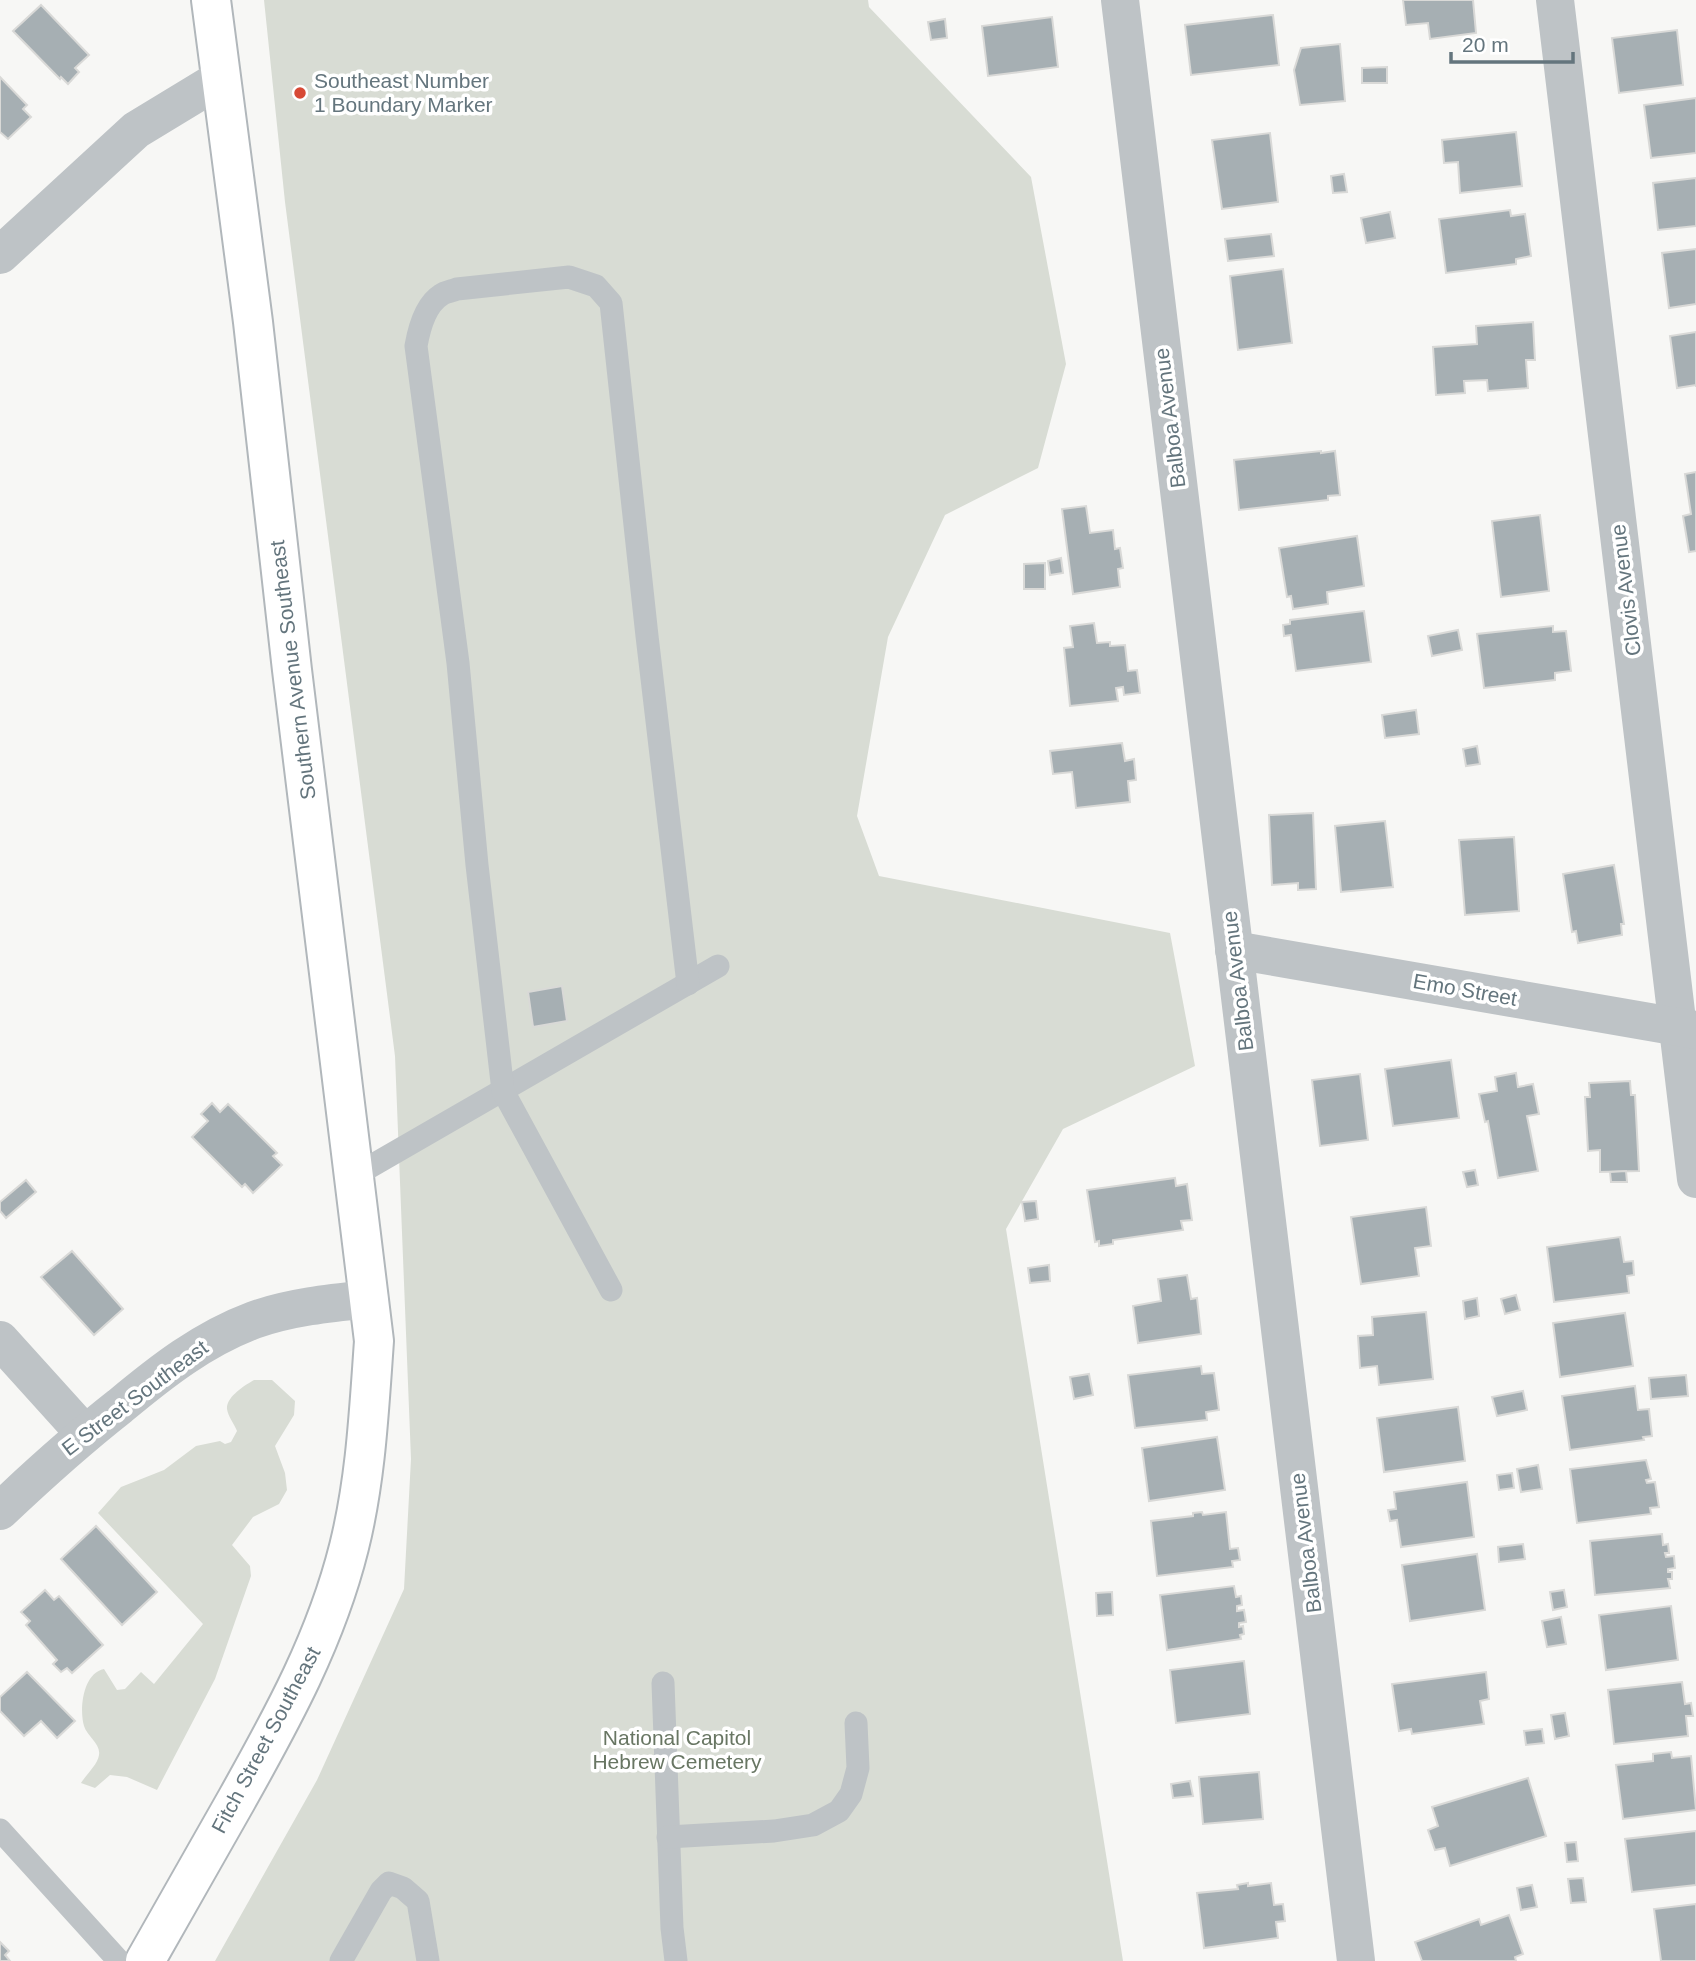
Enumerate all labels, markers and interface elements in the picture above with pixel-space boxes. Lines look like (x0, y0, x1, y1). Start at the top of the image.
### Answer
scale bar (1451, 21, 1574, 65)
text: 20 m (1462, 33, 1509, 56)
place label: Southeast Number 1 Boundary Marker (314, 69, 493, 116)
marker: Southeast Number 1 Boundary Marker (292, 85, 308, 101)
street label: Balboa Avenue (1150, 347, 1190, 489)
street label: Clovis Avenue (1606, 523, 1645, 657)
street label: Southern Avenue Southeast (265, 539, 320, 801)
street label: Balboa Avenue (1218, 910, 1258, 1052)
street label: Emo Street (1411, 969, 1519, 1010)
street label: E Street Southeast (57, 1335, 212, 1460)
street label: Balboa Avenue (1286, 1472, 1326, 1614)
street label: Fitch Street Southeast (207, 1642, 325, 1837)
park label: National Capitol Hebrew Cemetery (592, 1726, 762, 1773)

